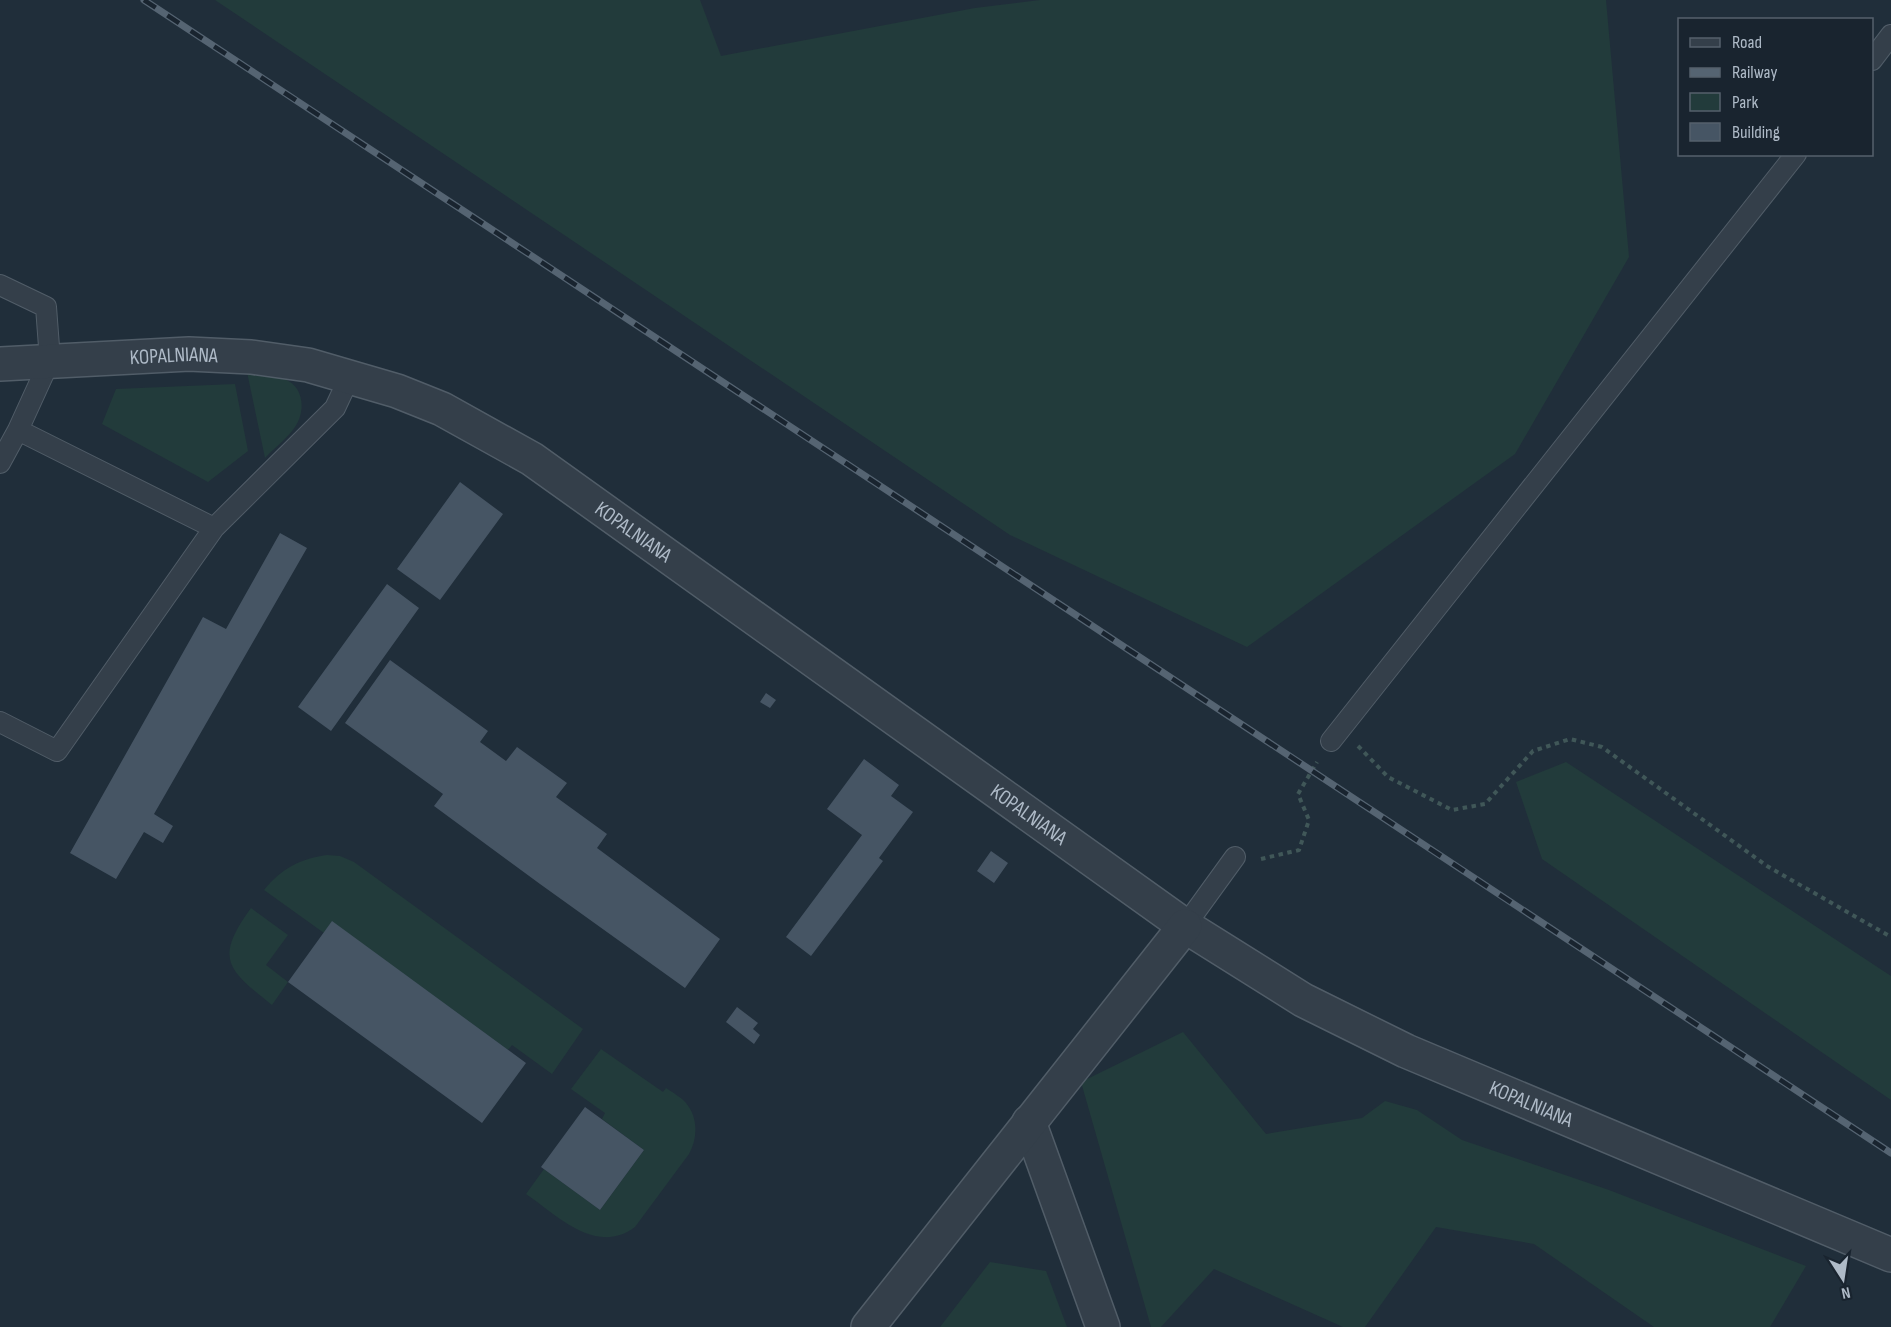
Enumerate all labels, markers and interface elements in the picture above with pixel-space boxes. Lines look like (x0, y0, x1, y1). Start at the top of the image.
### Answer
legend (1678, 18, 1873, 156)
text: Road (1732, 32, 1762, 53)
text: Railway (1732, 62, 1777, 83)
text: Park (1732, 92, 1758, 113)
text: Building (1732, 122, 1780, 143)
street label: KOPALNIANA (129, 341, 220, 370)
street label: KOPALNIANA (590, 496, 678, 568)
street label: KOPALNIANA (986, 779, 1073, 851)
street label: KOPALNIANA (1486, 1075, 1578, 1133)
north arrow (1813, 1249, 1873, 1309)
text: N (1840, 1282, 1852, 1302)

